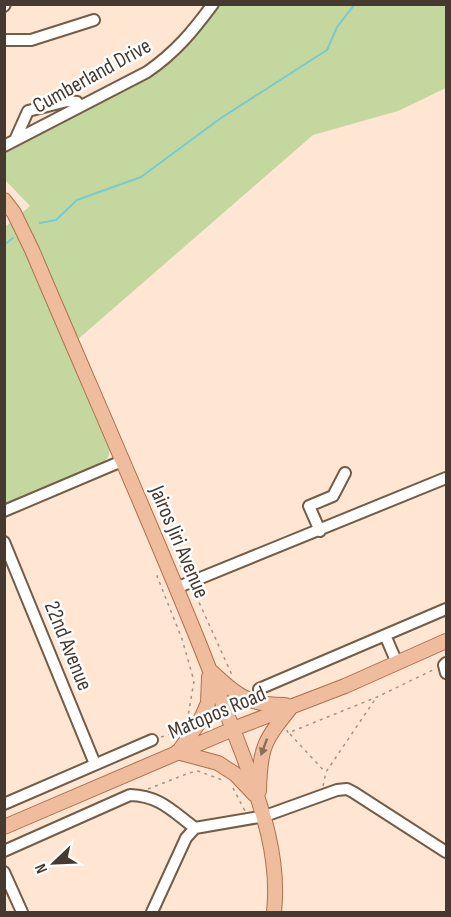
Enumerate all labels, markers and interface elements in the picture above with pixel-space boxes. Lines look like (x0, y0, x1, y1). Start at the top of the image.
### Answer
street label: Cumberland Drive (28, 32, 156, 120)
street label: Jairos Jiri Avenue (143, 481, 215, 602)
street label: 22nd Avenue (38, 597, 98, 695)
street label: Matopos Road (164, 680, 270, 746)
one-way arrow (259, 738, 269, 756)
north arrow (24, 833, 84, 893)
text: N (31, 861, 52, 876)

